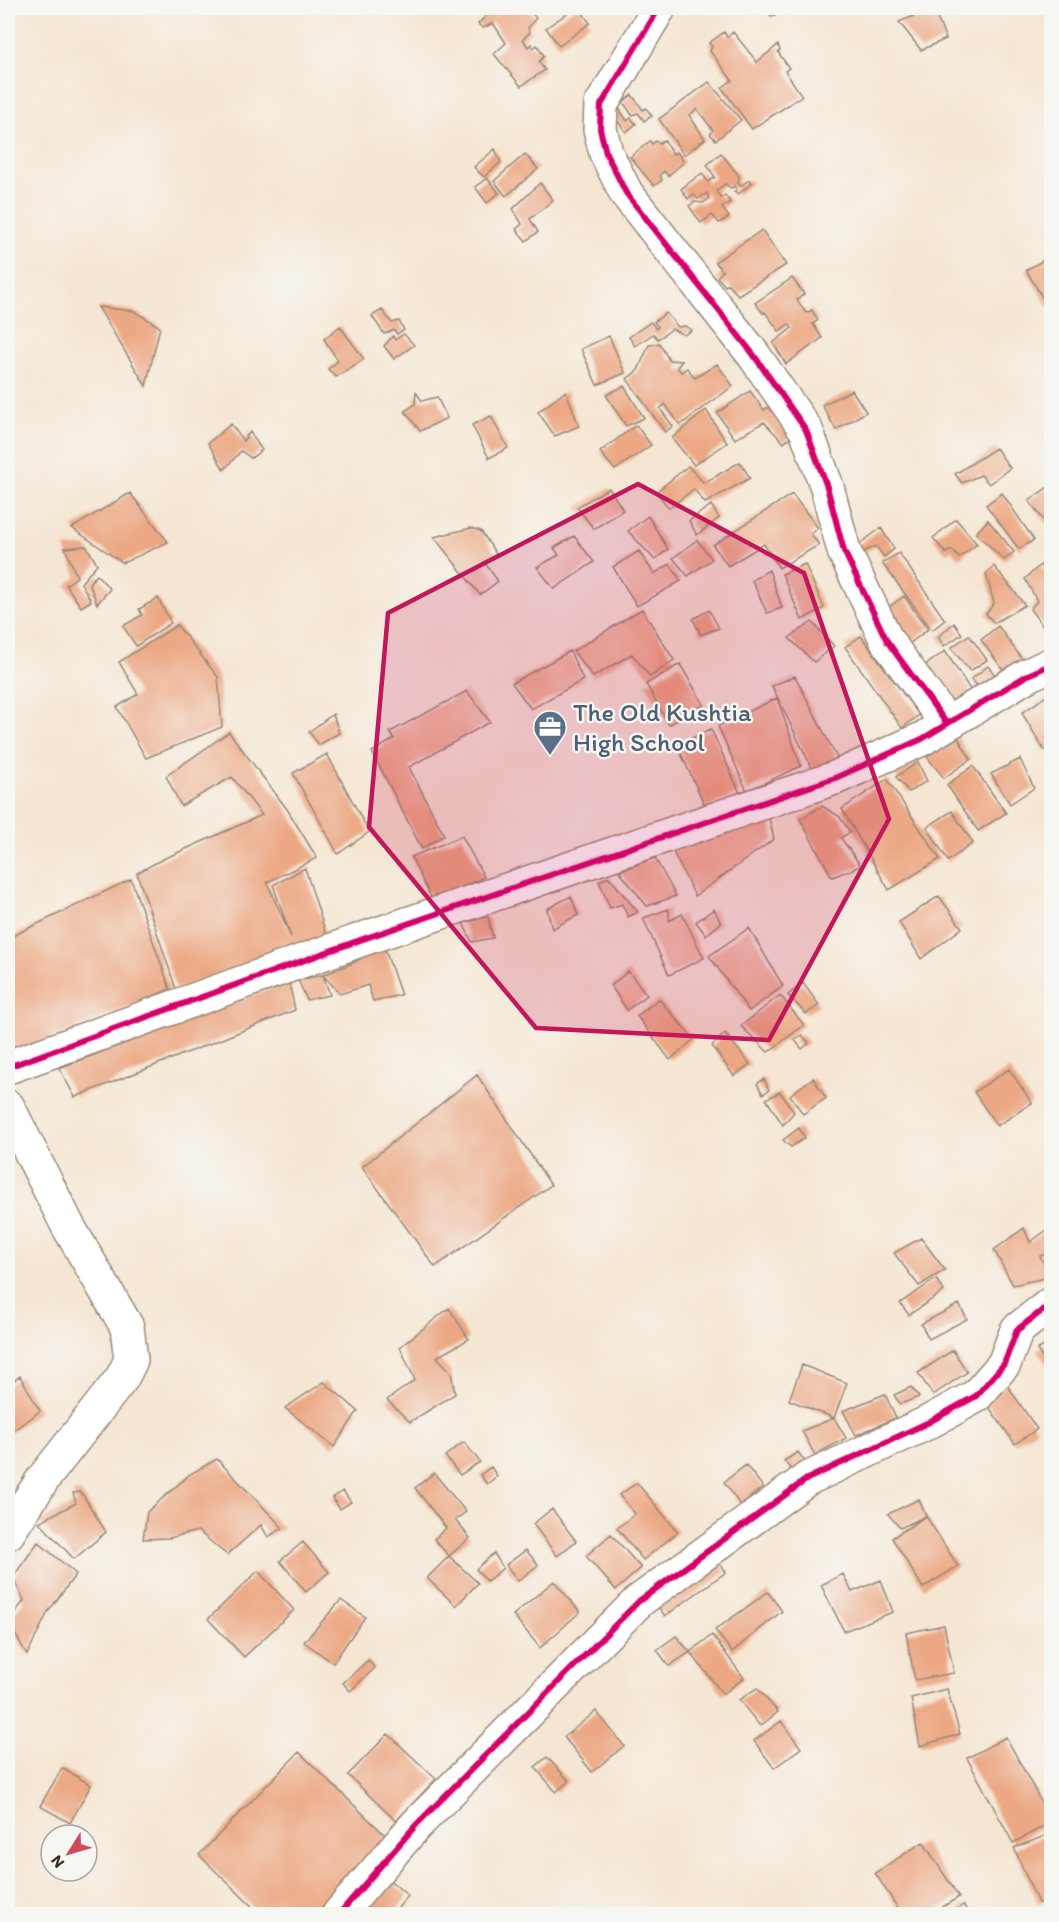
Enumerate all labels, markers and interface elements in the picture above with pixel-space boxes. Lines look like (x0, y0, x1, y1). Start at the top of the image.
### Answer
place label: The Old Kushtia High School (573, 696, 752, 758)
office icon: The Old Kushtia High School (532, 709, 568, 756)
north arrow (39, 1823, 99, 1883)
text: N (47, 1852, 68, 1872)

